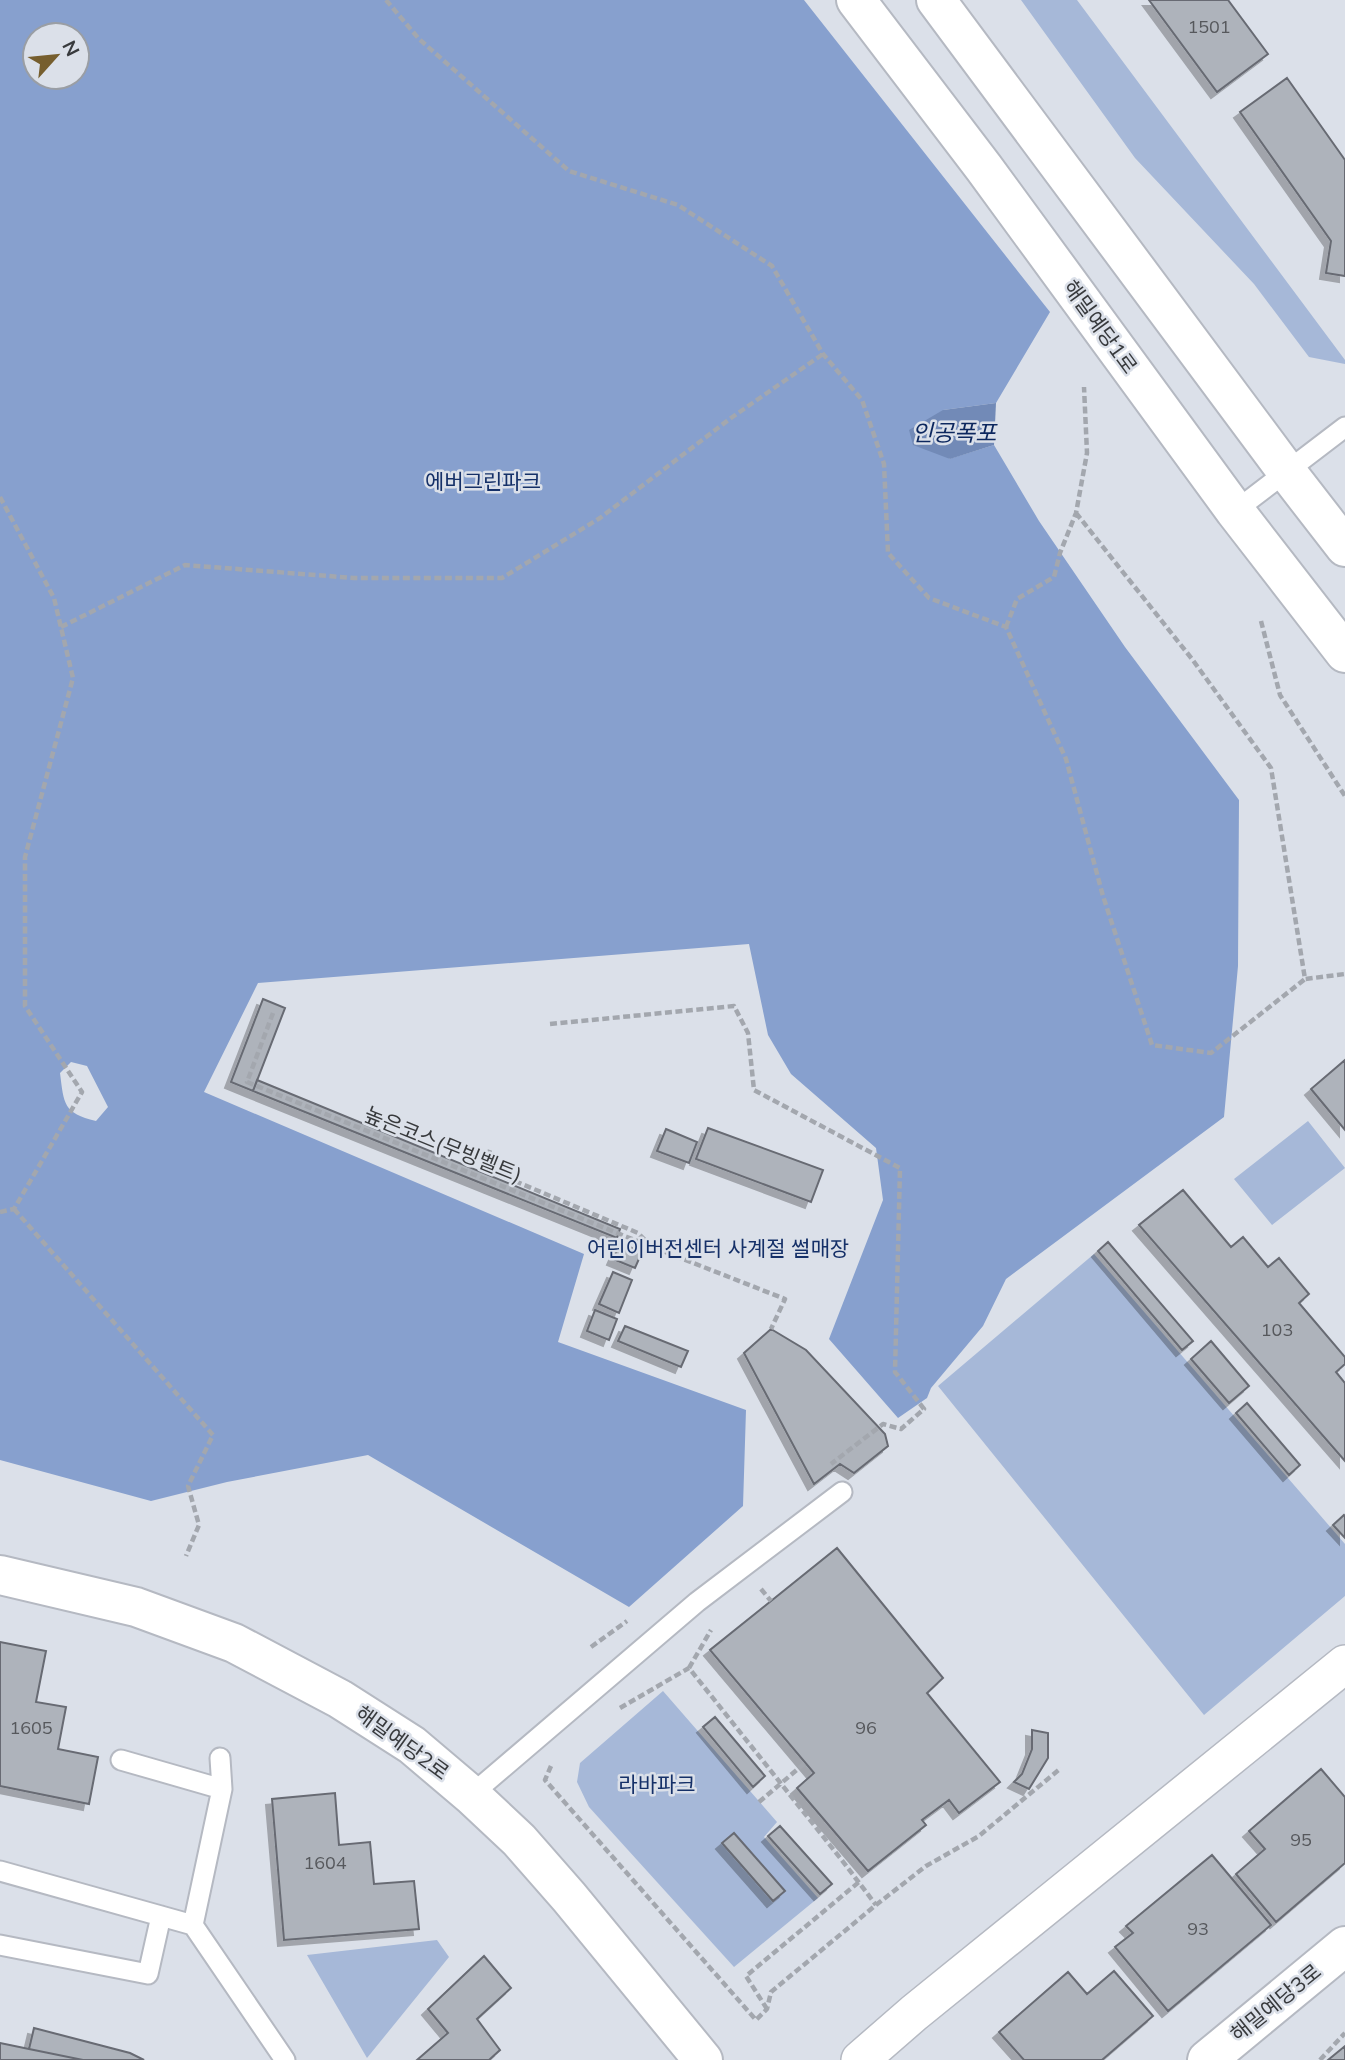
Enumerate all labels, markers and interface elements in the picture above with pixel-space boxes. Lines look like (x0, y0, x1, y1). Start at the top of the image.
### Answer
house number: 1501 (1187, 15, 1231, 38)
north arrow (21, 21, 91, 91)
text: N (57, 36, 85, 60)
street label: 해밀예당1로 (1058, 275, 1143, 378)
water label: 인공폭포 (912, 418, 998, 447)
park label: 에버그린파크 (425, 468, 541, 494)
street label: 높은코스(무빙벨트) (361, 1101, 526, 1188)
park label: 어린이버전센터 사계절 썰매장 (587, 1235, 849, 1261)
house number: 103 (1261, 1318, 1293, 1341)
street label: 해밀예당2로 (351, 1700, 454, 1785)
house number: 1605 (9, 1716, 53, 1739)
house number: 96 (855, 1716, 877, 1739)
park label: 라바파크 (618, 1771, 696, 1797)
house number: 95 (1290, 1828, 1312, 1851)
house number: 1604 (303, 1851, 347, 1874)
house number: 93 (1187, 1917, 1209, 1940)
street label: 해밀예당3로 (1225, 1958, 1326, 2047)

